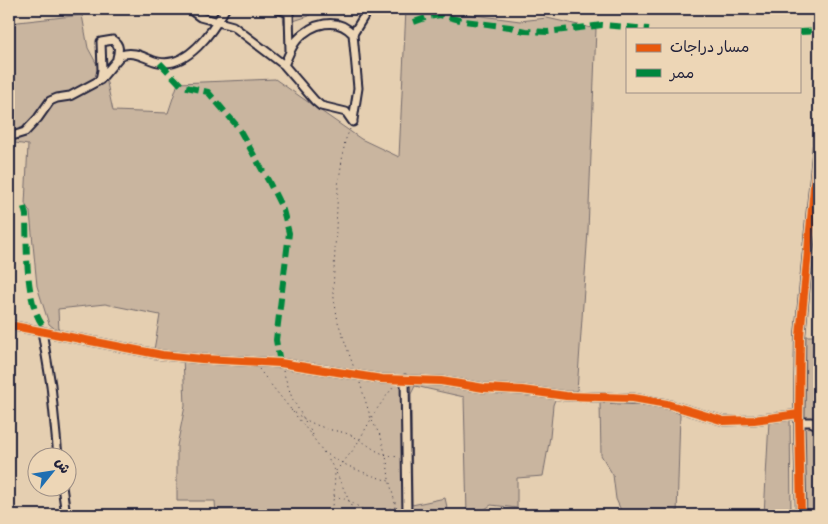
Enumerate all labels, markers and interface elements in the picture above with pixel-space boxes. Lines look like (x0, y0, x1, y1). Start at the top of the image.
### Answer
legend (626, 28, 800, 92)
text: مسار دراجات (670, 34, 749, 60)
text: ممر (668, 60, 694, 86)
north arrow (28, 446, 78, 496)
text: ش (48, 453, 78, 479)

